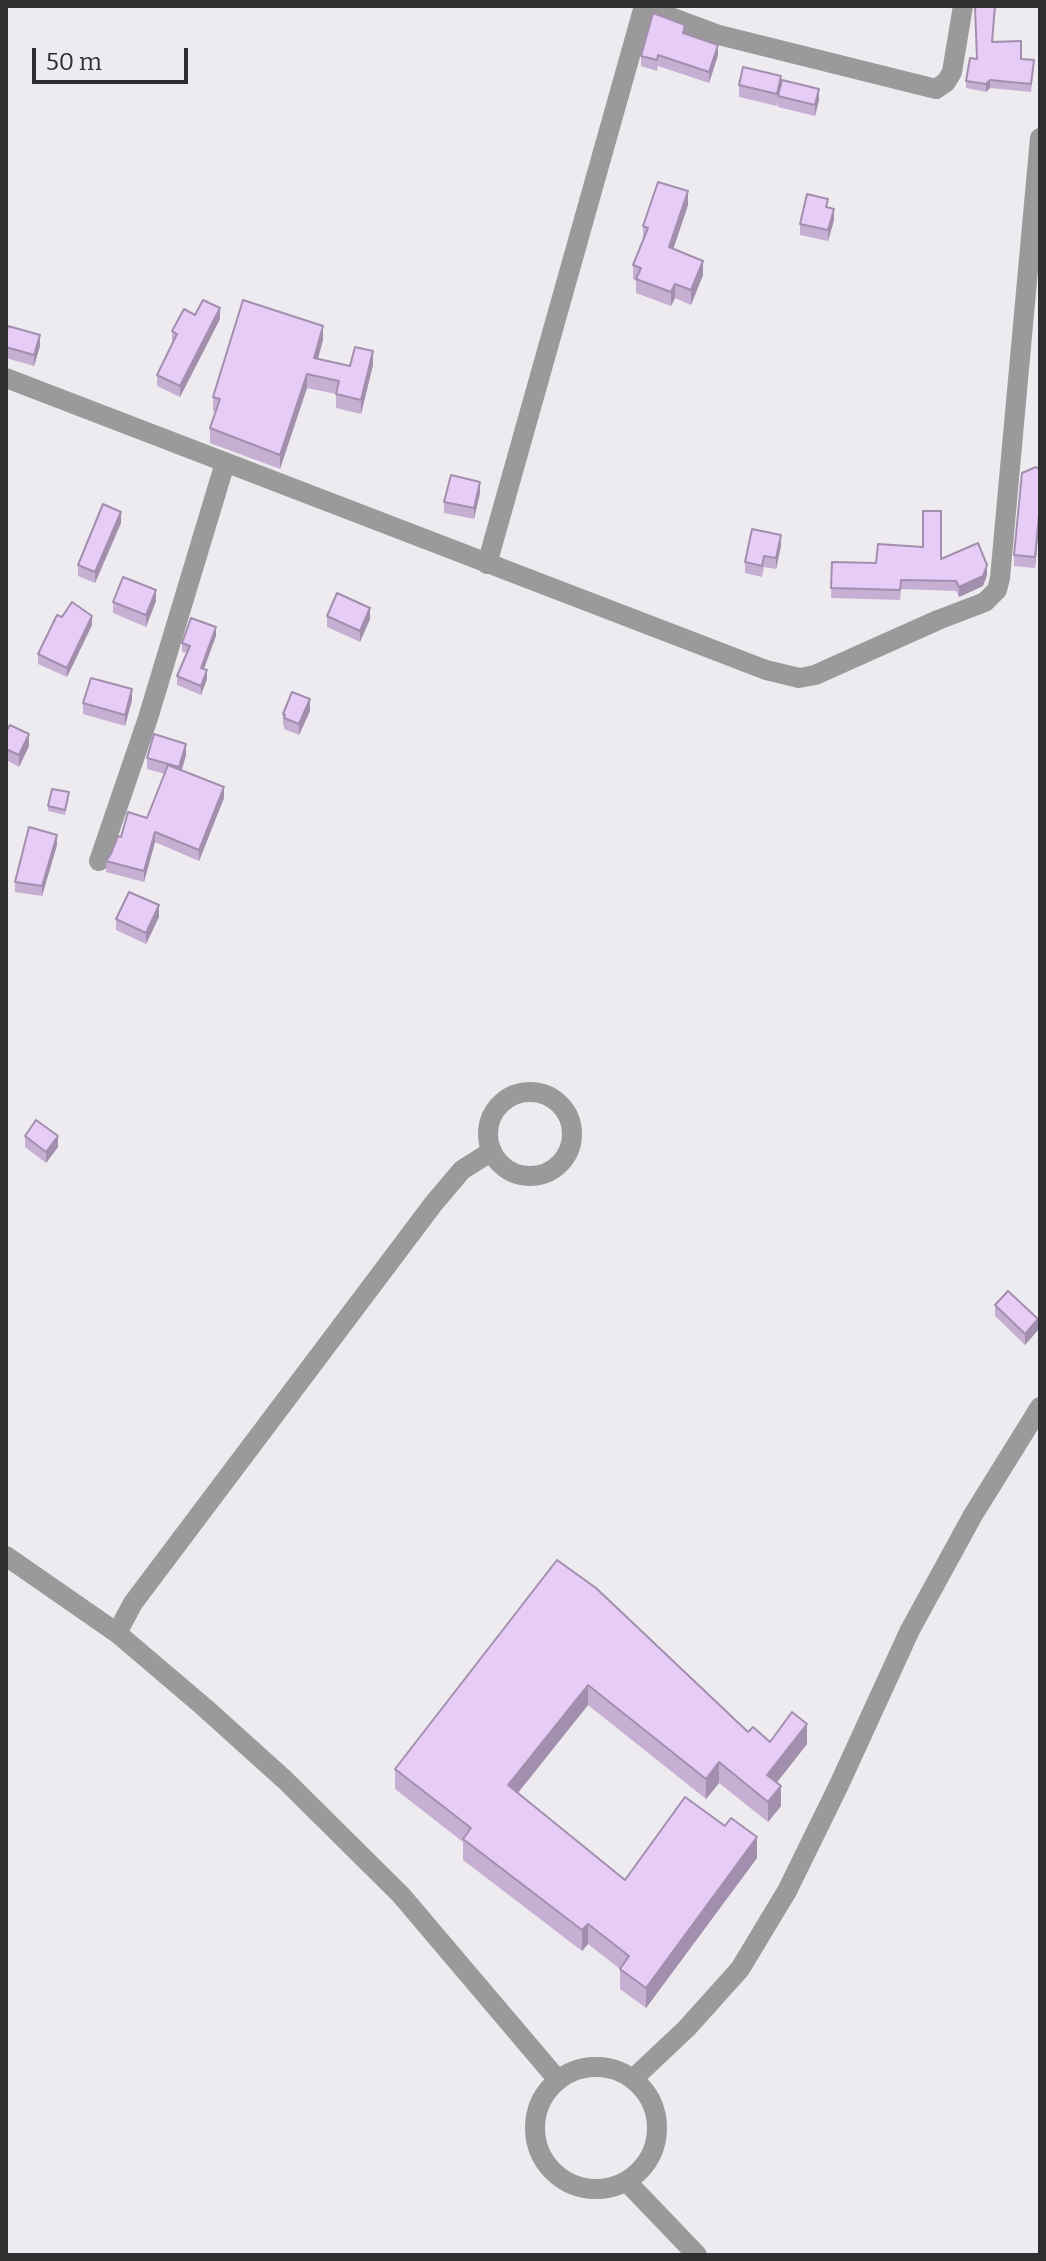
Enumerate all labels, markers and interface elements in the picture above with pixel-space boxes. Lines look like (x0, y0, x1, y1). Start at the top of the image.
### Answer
scale bar (36, 32, 192, 82)
text: 50 m (46, 48, 102, 76)

